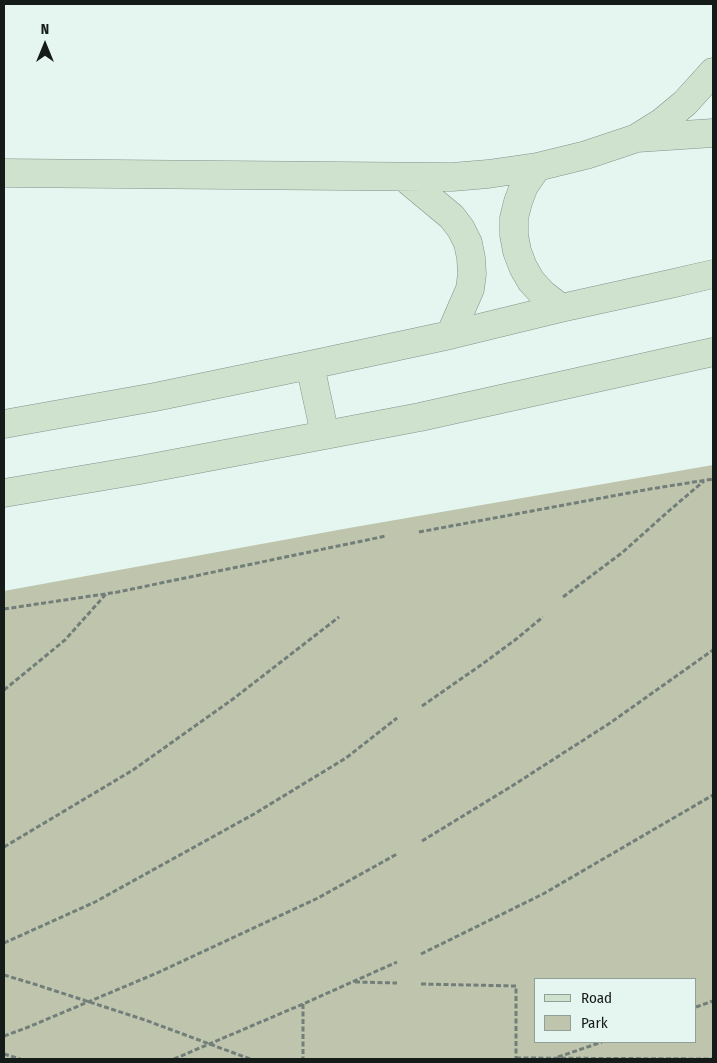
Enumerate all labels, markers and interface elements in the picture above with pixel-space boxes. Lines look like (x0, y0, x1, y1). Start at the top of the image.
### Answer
north arrow (20, 20, 70, 70)
text: N (41, 21, 49, 38)
legend (534, 978, 697, 1043)
text: Road (581, 989, 612, 1007)
text: Park (581, 1014, 608, 1032)

